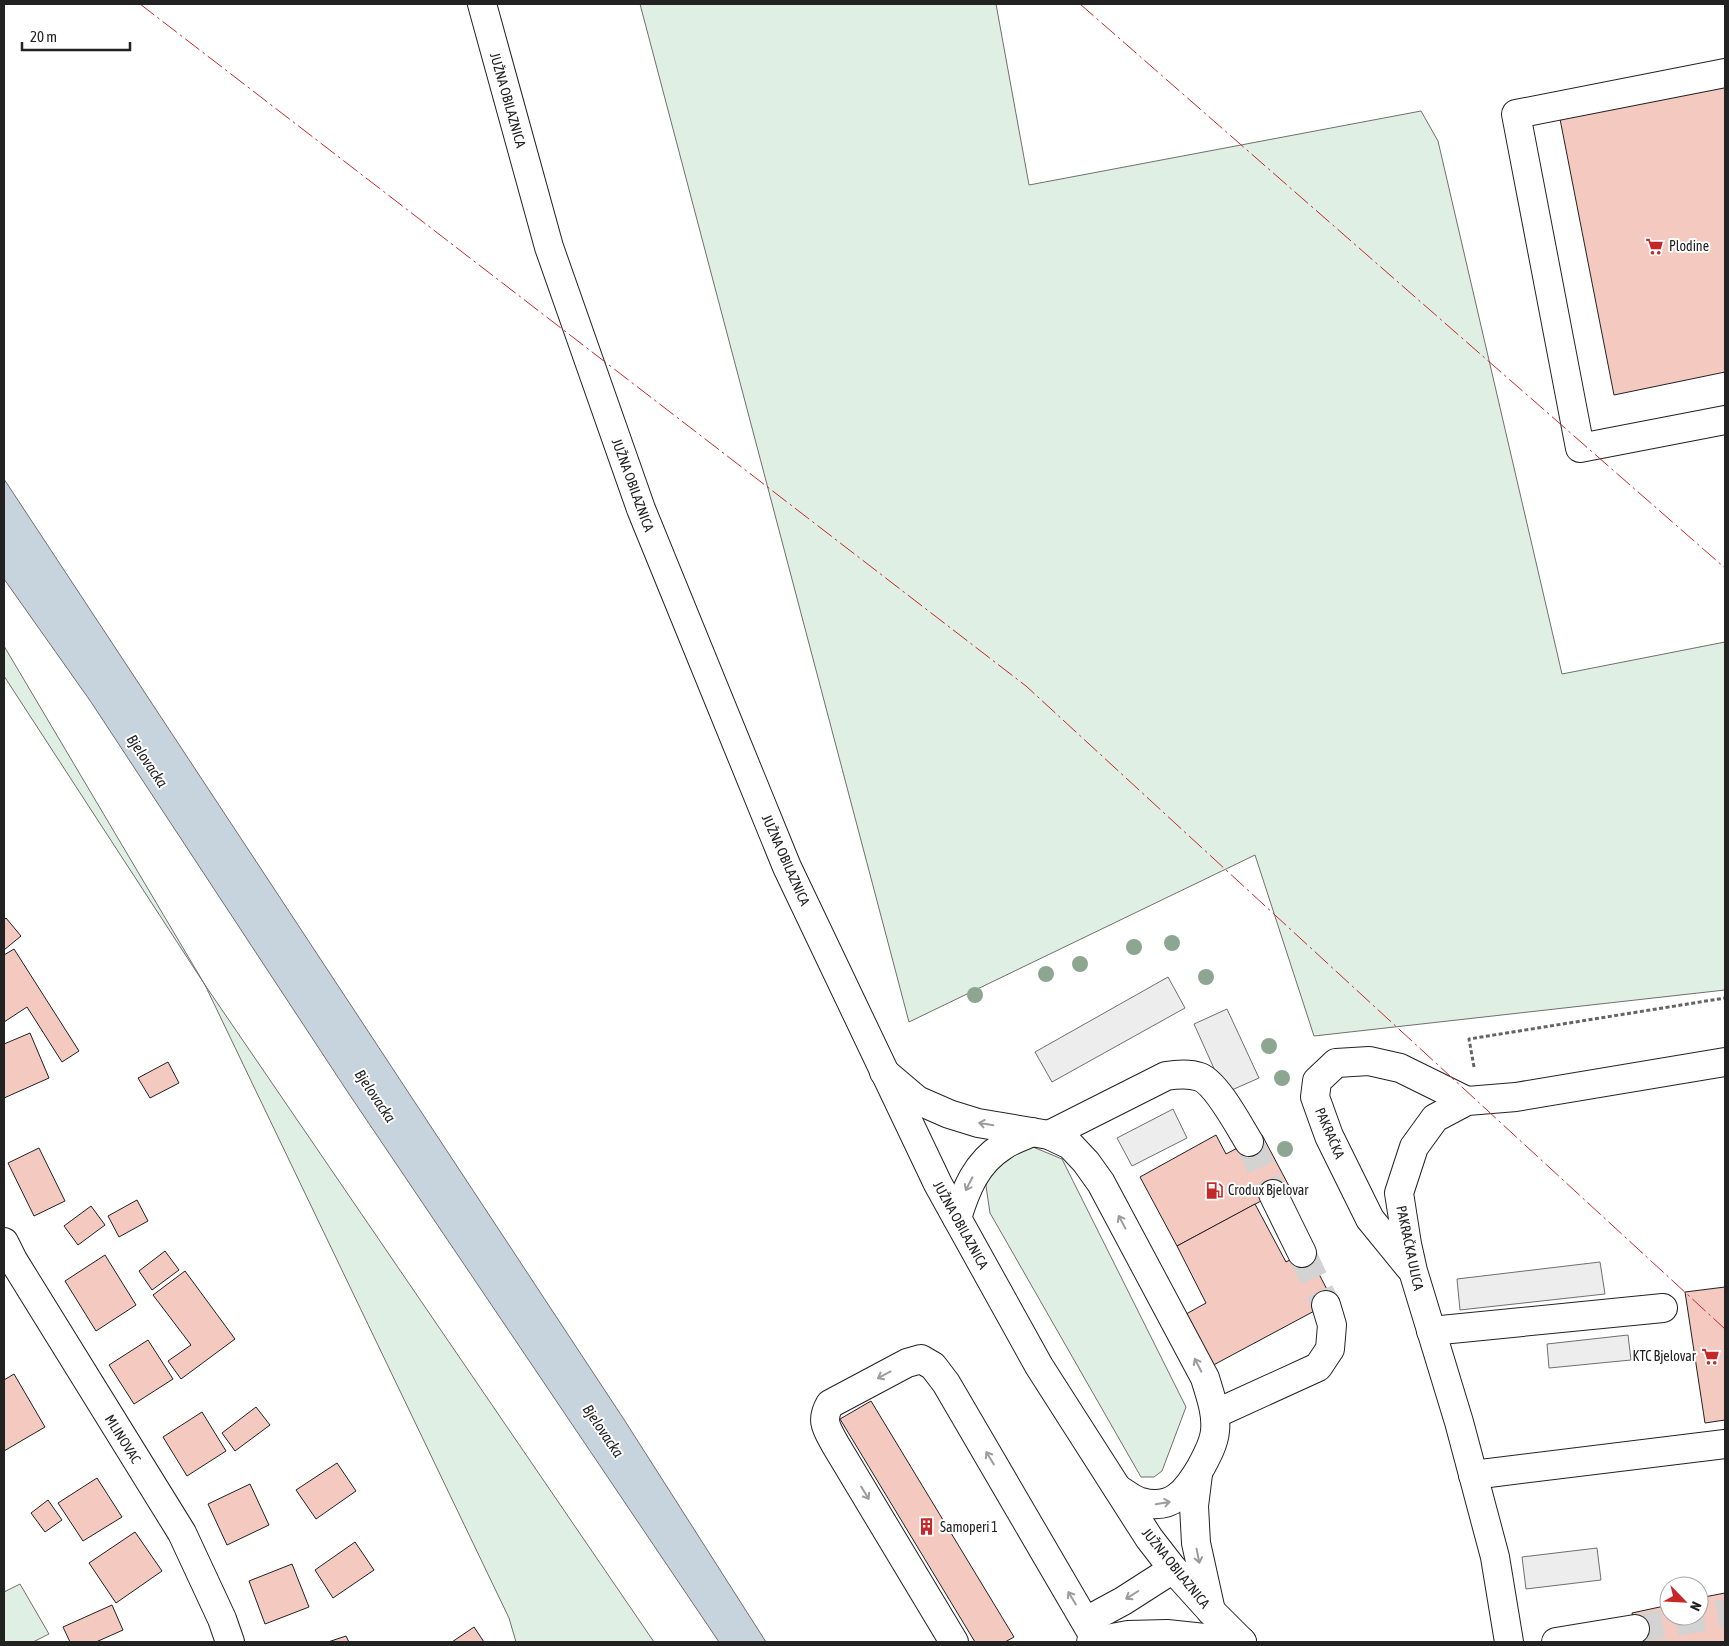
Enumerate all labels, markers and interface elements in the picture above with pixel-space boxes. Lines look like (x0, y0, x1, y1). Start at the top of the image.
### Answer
scale bar (22, 20, 130, 52)
text: 20 m (30, 28, 57, 45)
street label: JUŽNA OBILAZNICA (487, 51, 529, 149)
supermarket icon: Plodine (1645, 236, 1665, 256)
place label: Plodine (1669, 238, 1709, 254)
street label: JUŽNA OBILAZNICA (609, 436, 657, 534)
water label: Bjelovacka (124, 731, 171, 790)
street label: JUŽNA OBILAZNICA (759, 812, 813, 908)
water label: Bjelovacka (352, 1066, 399, 1125)
street label: PAKRAČKA (1312, 1105, 1349, 1161)
one-way arrow (979, 1119, 995, 1129)
one-way arrow (964, 1177, 974, 1192)
street label: JUŽNA OBILAZNICA (930, 1178, 992, 1272)
fuel station icon: Crodux Bjelovar (1204, 1180, 1224, 1200)
place label: Crodux Bjelovar (1228, 1182, 1309, 1198)
street label: PAKRAČKA ULICA (1393, 1204, 1428, 1292)
one-way arrow (1117, 1215, 1126, 1230)
supermarket icon: KTC Bjelovar (1700, 1346, 1720, 1366)
place label: KTC Bjelovar (1633, 1348, 1697, 1364)
one-way arrow (1193, 1358, 1202, 1373)
one-way arrow (877, 1370, 892, 1380)
water label: Bjelovacka (580, 1401, 627, 1460)
street label: MLINOVAC (102, 1412, 145, 1467)
one-way arrow (984, 1451, 994, 1465)
one-way arrow (860, 1486, 870, 1500)
one-way arrow (1154, 1497, 1170, 1507)
building icon: Samoperi 1 (916, 1517, 936, 1537)
place label: Samoperi 1 (940, 1519, 998, 1535)
street label: JUŽNA OBILAZNICA (1139, 1525, 1213, 1611)
one-way arrow (1194, 1547, 1203, 1563)
north arrow (1659, 1576, 1709, 1626)
one-way arrow (1126, 1590, 1140, 1600)
one-way arrow (1067, 1591, 1077, 1605)
text: N (1687, 1599, 1705, 1613)

